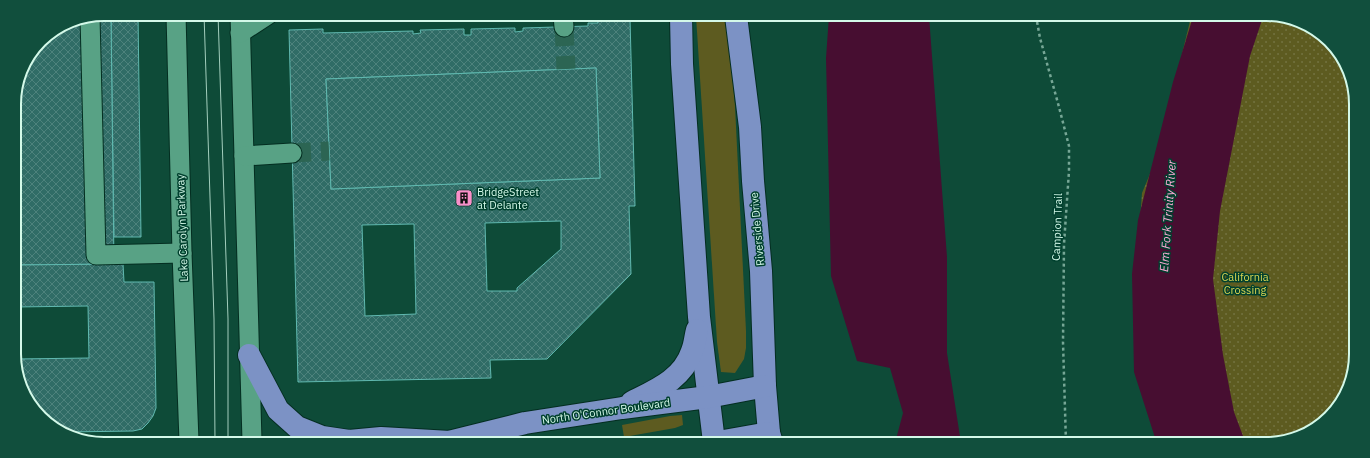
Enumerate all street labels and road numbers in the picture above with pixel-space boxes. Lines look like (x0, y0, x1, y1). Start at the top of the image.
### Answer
street label: Lake Carolyn Parkway (173, 173, 191, 282)
street label: Riverside Drive (747, 192, 767, 266)
street label: Campion Trail (1049, 193, 1065, 261)
street label: North O'Connor Boulevard (541, 395, 671, 427)

